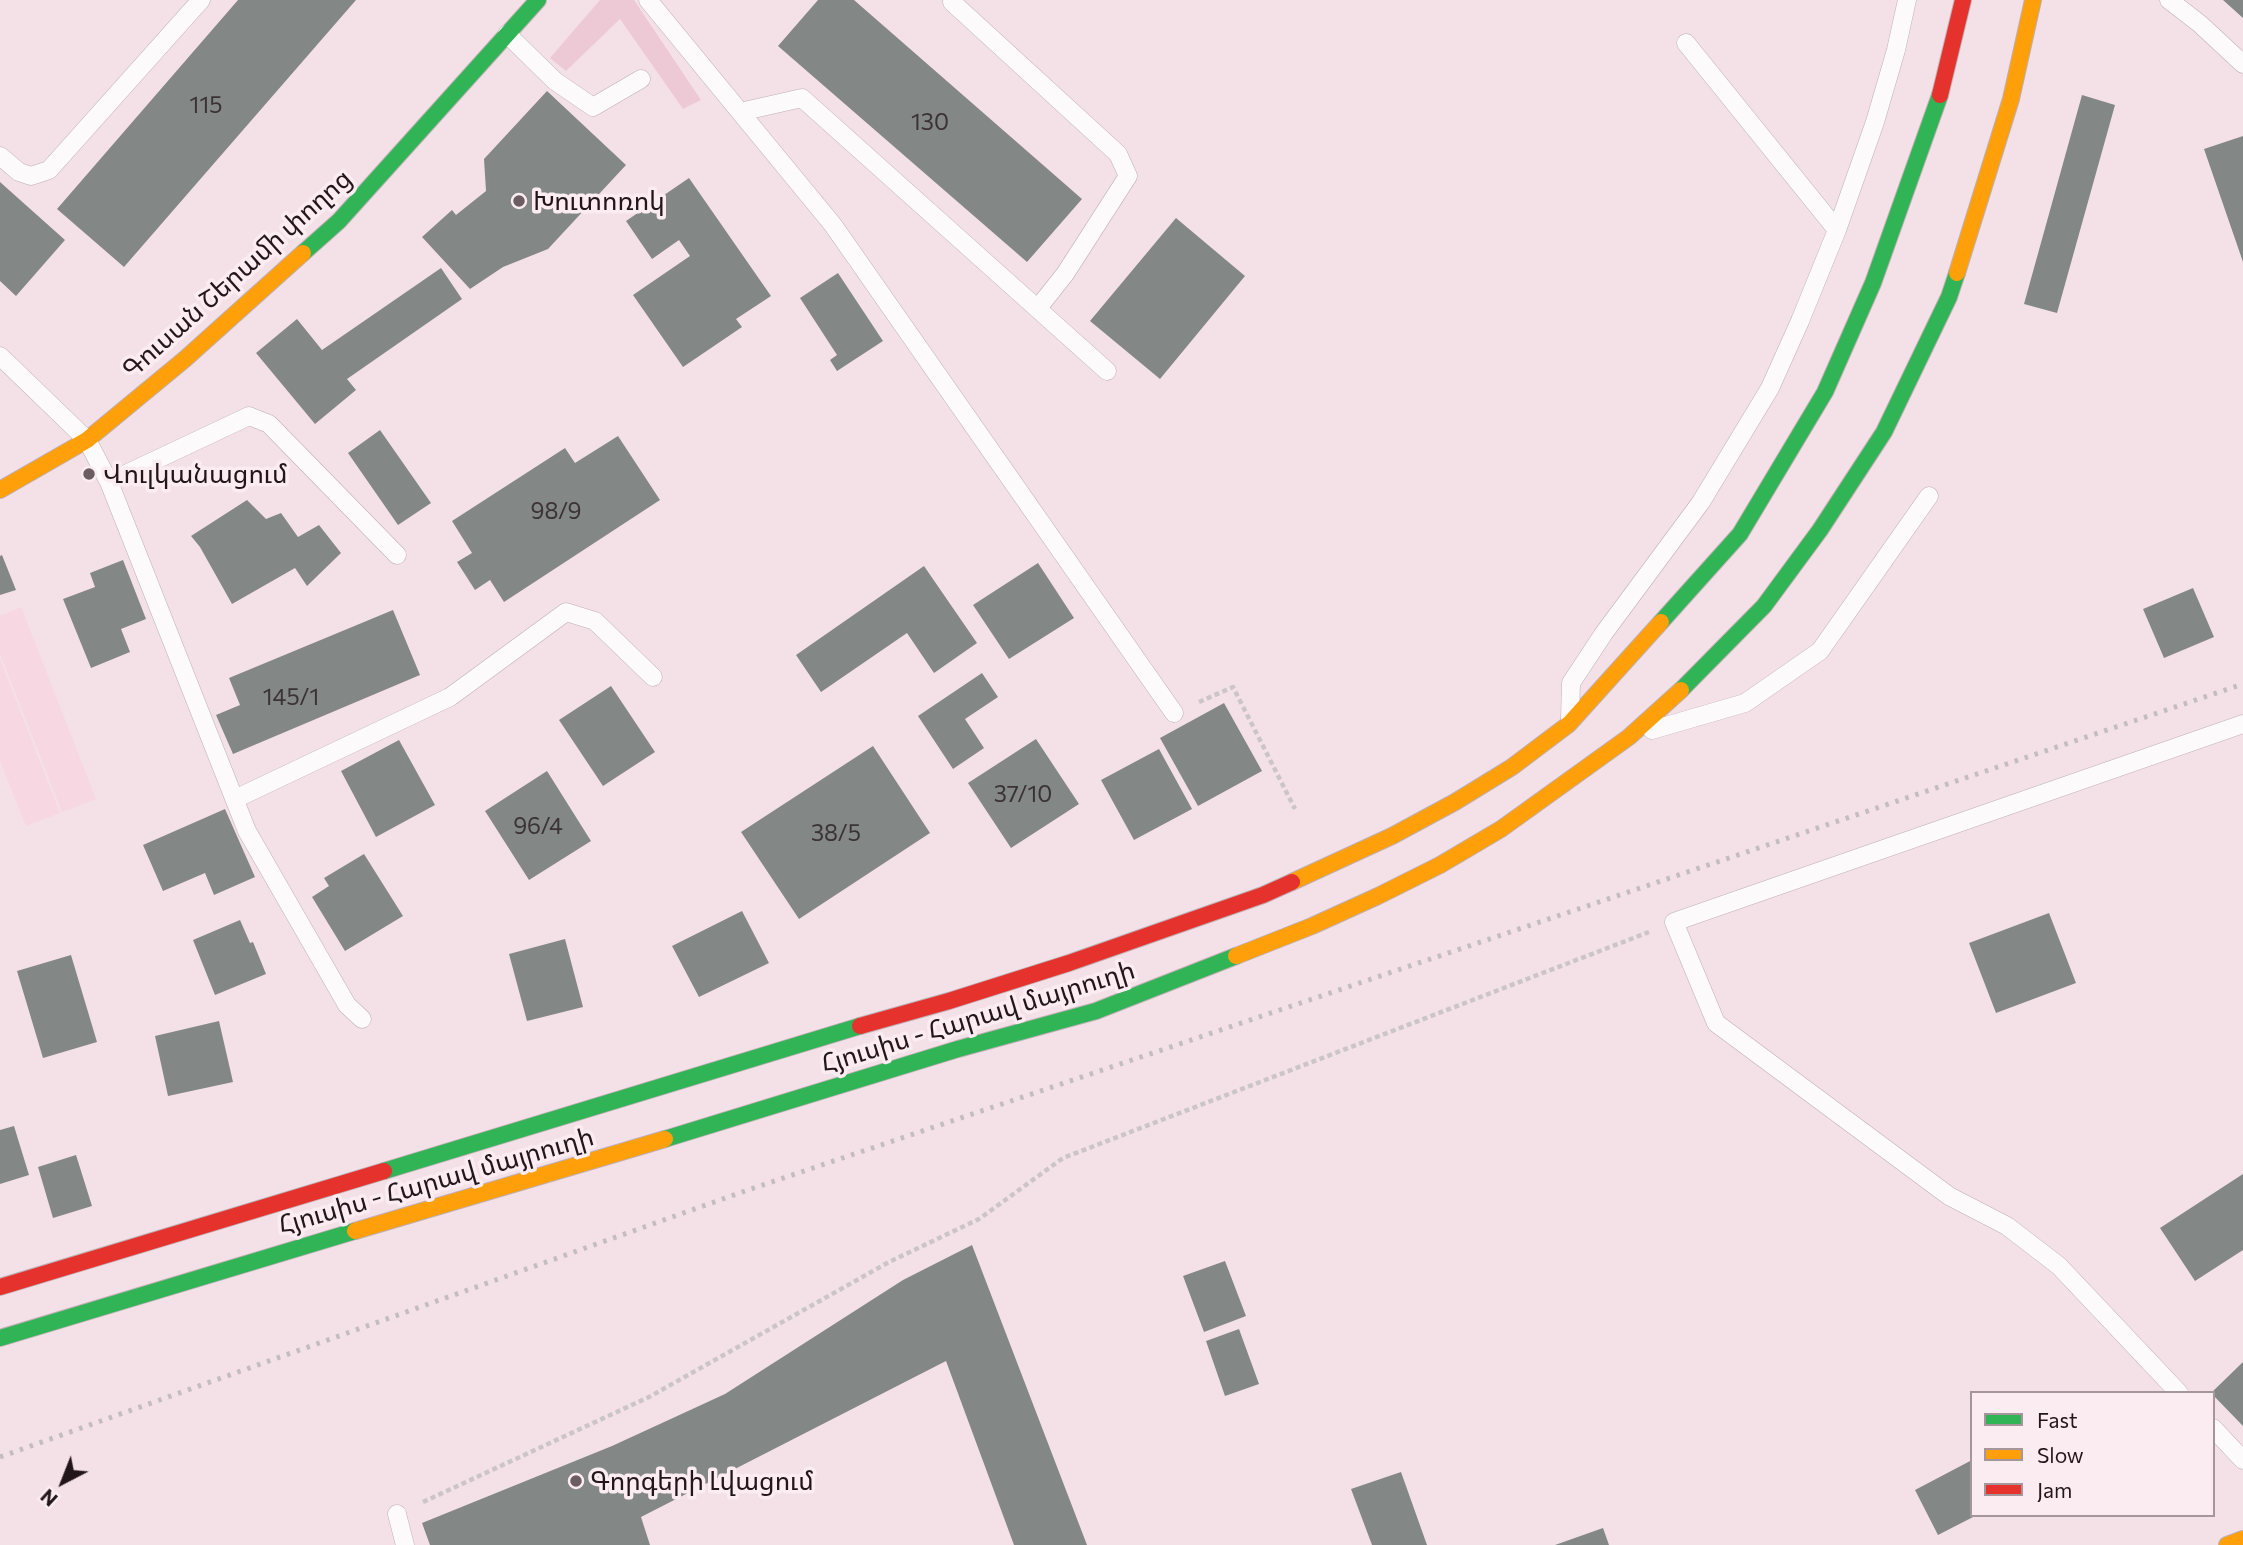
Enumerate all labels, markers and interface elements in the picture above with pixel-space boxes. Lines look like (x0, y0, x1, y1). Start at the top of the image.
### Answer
house number: 115 (190, 91, 222, 119)
house number: 130 (911, 108, 949, 136)
street label: Գուսան Շերամի փողոց (116, 163, 358, 385)
place label: Խուտոռոկ (533, 185, 665, 217)
marker: Խուտոռոկ (511, 193, 527, 209)
place label: Վուլկանացում (103, 458, 288, 490)
marker: Վուլկանացում (81, 466, 97, 482)
house number: 98/9 (530, 497, 582, 525)
house number: 145/1 (263, 683, 319, 711)
house number: 37/10 (994, 780, 1052, 808)
house number: 96/4 (513, 812, 563, 840)
house number: 38/5 (811, 819, 861, 847)
street label: Հյուսիս - Հարավ մայրուղի (817, 954, 1139, 1080)
street label: Հյուսիս - Հարավ մայրուղի (275, 1121, 597, 1241)
legend (1970, 1391, 2215, 1517)
text: Fast (2037, 1407, 2078, 1432)
text: Slow (2037, 1442, 2084, 1467)
north arrow (28, 1447, 98, 1517)
place label: Գորգերի Լվացում (590, 1465, 814, 1497)
marker: Գորգերի Լվացում (568, 1473, 584, 1489)
text: Jam (2037, 1477, 2072, 1502)
text: N (36, 1485, 62, 1511)

